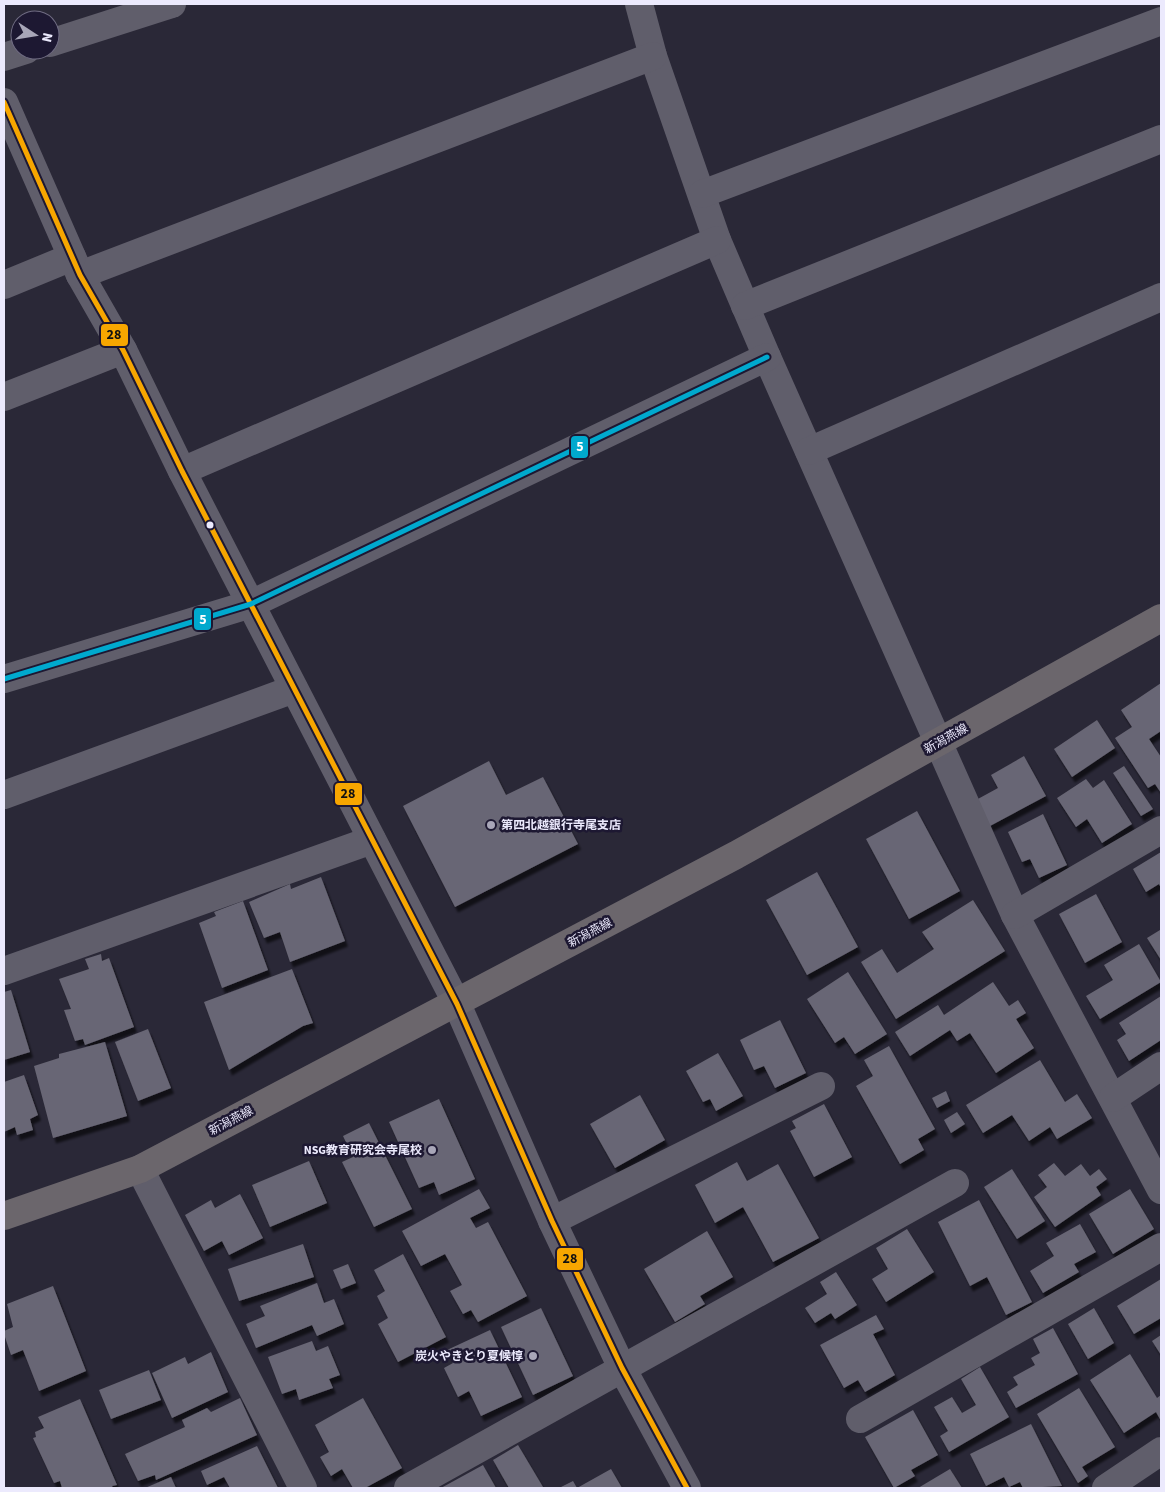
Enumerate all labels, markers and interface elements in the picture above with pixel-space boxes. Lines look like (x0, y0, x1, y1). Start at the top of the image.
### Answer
north arrow (10, 10, 60, 60)
text: N (36, 31, 57, 44)
line badge: 28 (100, 323, 129, 347)
text: 28 (107, 325, 121, 345)
line badge: 5 (570, 435, 589, 459)
text: 5 (576, 437, 584, 457)
unlabelled marker (205, 520, 215, 530)
line badge: 5 (193, 607, 212, 631)
text: 5 (199, 610, 207, 630)
street label: 新潟燕線 (921, 720, 971, 758)
line badge: 28 (334, 782, 363, 806)
text: 28 (341, 784, 355, 804)
place label: 第四北越銀行寺尾支店 (501, 817, 621, 834)
marker: 第四北越銀行寺尾支店 (485, 819, 497, 831)
street label: 新潟燕線 (565, 914, 615, 952)
street label: 新潟燕線 (206, 1102, 256, 1140)
place label: NSG教育研究会寺尾校 (304, 1142, 422, 1159)
marker: NSG教育研究会寺尾校 (426, 1144, 438, 1156)
line badge: 28 (556, 1247, 584, 1271)
text: 28 (563, 1249, 577, 1269)
place label: 炭火やきとり夏候惇 (415, 1348, 523, 1365)
marker: 炭火やきとり夏候惇 (527, 1350, 539, 1362)

